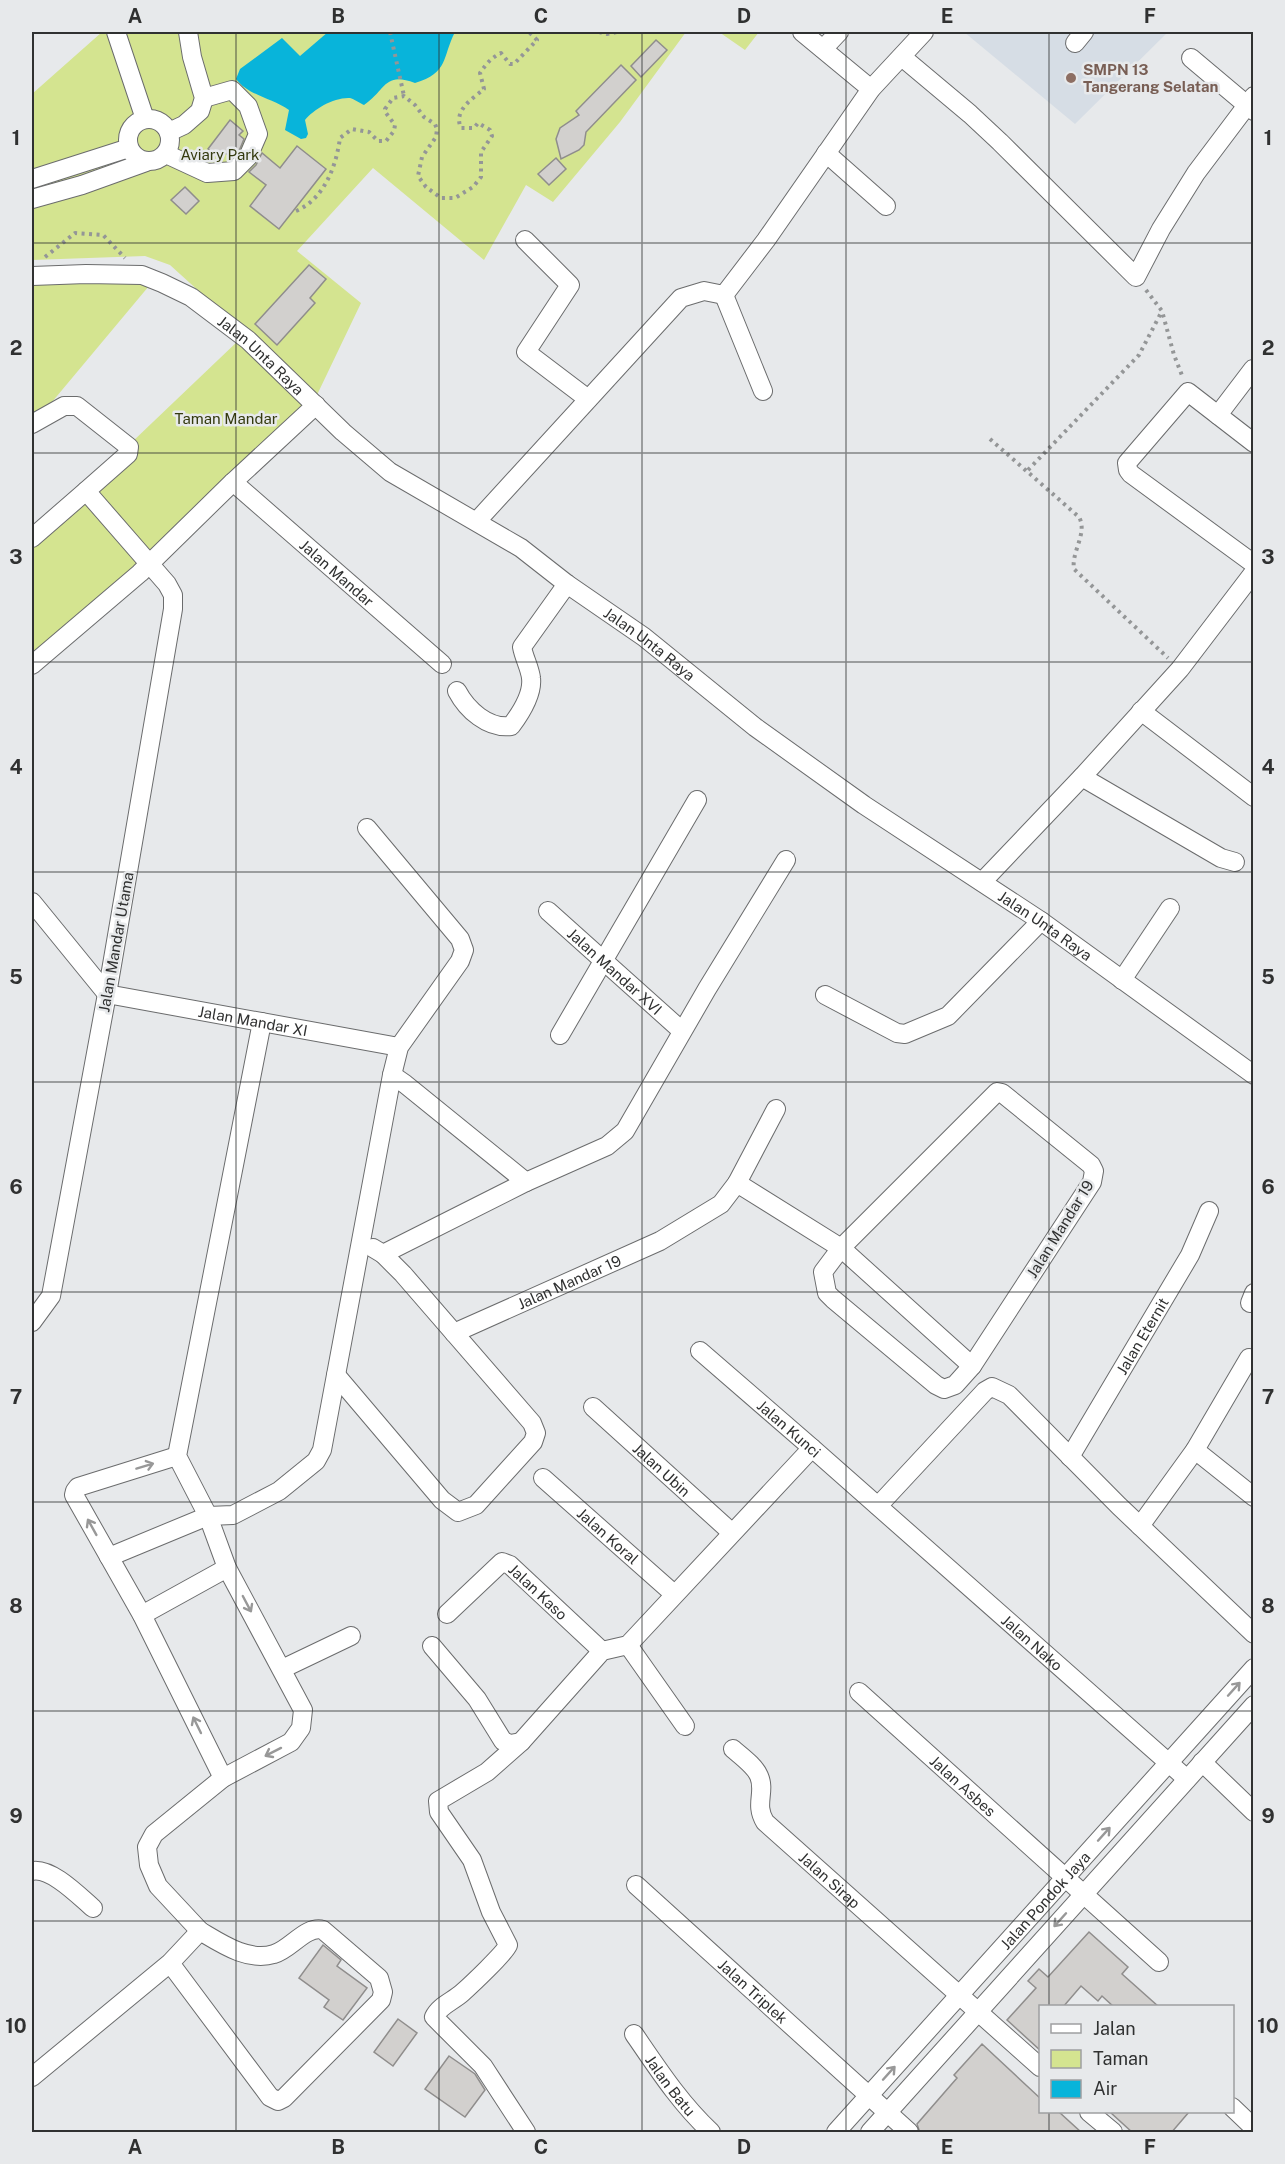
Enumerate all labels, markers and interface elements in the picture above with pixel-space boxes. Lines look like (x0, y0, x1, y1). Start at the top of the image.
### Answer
text: A (128, 4, 142, 28)
text: B (331, 4, 345, 28)
text: C (534, 4, 548, 28)
text: D (737, 4, 751, 28)
text: E (941, 4, 953, 28)
text: F (1144, 4, 1156, 28)
place label: SMPN 13 Tangerang Selatan (1083, 61, 1219, 95)
marker: SMPN 13 Tangerang Selatan (1064, 71, 1078, 85)
text: 1 (12, 126, 20, 150)
text: 1 (1264, 126, 1272, 150)
park label: Aviary Park (181, 146, 260, 163)
street label: Jalan Unta Raya (215, 312, 308, 398)
text: 2 (10, 336, 22, 360)
text: 2 (1262, 336, 1274, 360)
park label: Taman Mandar (174, 410, 278, 427)
street label: Jalan Mandar (297, 536, 378, 610)
text: 3 (9, 545, 23, 569)
text: 3 (1261, 545, 1275, 569)
street label: Jalan Unta Raya (601, 604, 699, 684)
text: 4 (9, 755, 23, 779)
text: 4 (1261, 755, 1275, 779)
street label: Jalan Mandar Utama (95, 871, 137, 1013)
street label: Jalan Unta Raya (995, 887, 1095, 964)
street label: Jalan Mandar XVI (564, 924, 666, 1018)
text: 5 (9, 965, 23, 989)
text: 5 (1261, 965, 1275, 989)
street label: Jalan Mandar XI (197, 1002, 309, 1039)
text: 6 (9, 1175, 23, 1199)
text: 6 (1261, 1175, 1275, 1199)
street label: Jalan Mandar 19 (1023, 1177, 1097, 1281)
street label: Jalan Mandar 19 (515, 1251, 623, 1312)
street label: Jalan Eternit (1113, 1294, 1171, 1377)
text: 7 (10, 1385, 22, 1409)
text: 7 (1262, 1385, 1274, 1409)
street label: Jalan Kunci (754, 1396, 824, 1460)
street label: Jalan Ubin (630, 1439, 694, 1500)
one-way arrow (135, 1460, 154, 1471)
street label: Jalan Koral (574, 1504, 642, 1567)
one-way arrow (86, 1519, 98, 1536)
street label: Jalan Kaso (506, 1560, 571, 1623)
text: 8 (9, 1594, 23, 1618)
one-way arrow (242, 1594, 253, 1612)
text: 8 (1261, 1594, 1275, 1618)
street label: Jalan Nako (998, 1611, 1066, 1674)
one-way arrow (1227, 1682, 1241, 1697)
one-way arrow (190, 1717, 202, 1735)
one-way arrow (264, 1747, 282, 1758)
street label: Jalan Asbes (927, 1752, 999, 1819)
text: 9 (9, 1804, 23, 1828)
text: 9 (1261, 1804, 1275, 1828)
one-way arrow (1097, 1827, 1111, 1842)
street label: Jalan Sirap (796, 1848, 864, 1911)
street label: Jalan Pondok Jaya (997, 1848, 1093, 1952)
one-way arrow (1053, 1912, 1067, 1927)
street label: Jalan Triplek (715, 1955, 791, 2027)
legend (1039, 2005, 1234, 2113)
text: 10 (5, 2014, 27, 2038)
text: 10 (1257, 2014, 1279, 2038)
text: Jalan (1093, 2018, 1136, 2039)
text: Taman (1093, 2048, 1148, 2069)
street label: Jalan Batu (642, 2052, 699, 2119)
one-way arrow (882, 2066, 896, 2081)
text: Air (1093, 2078, 1117, 2099)
text: A (128, 2135, 142, 2159)
text: B (331, 2135, 345, 2159)
text: C (534, 2135, 548, 2159)
text: D (737, 2135, 751, 2159)
text: E (941, 2135, 953, 2159)
text: F (1144, 2135, 1156, 2159)

